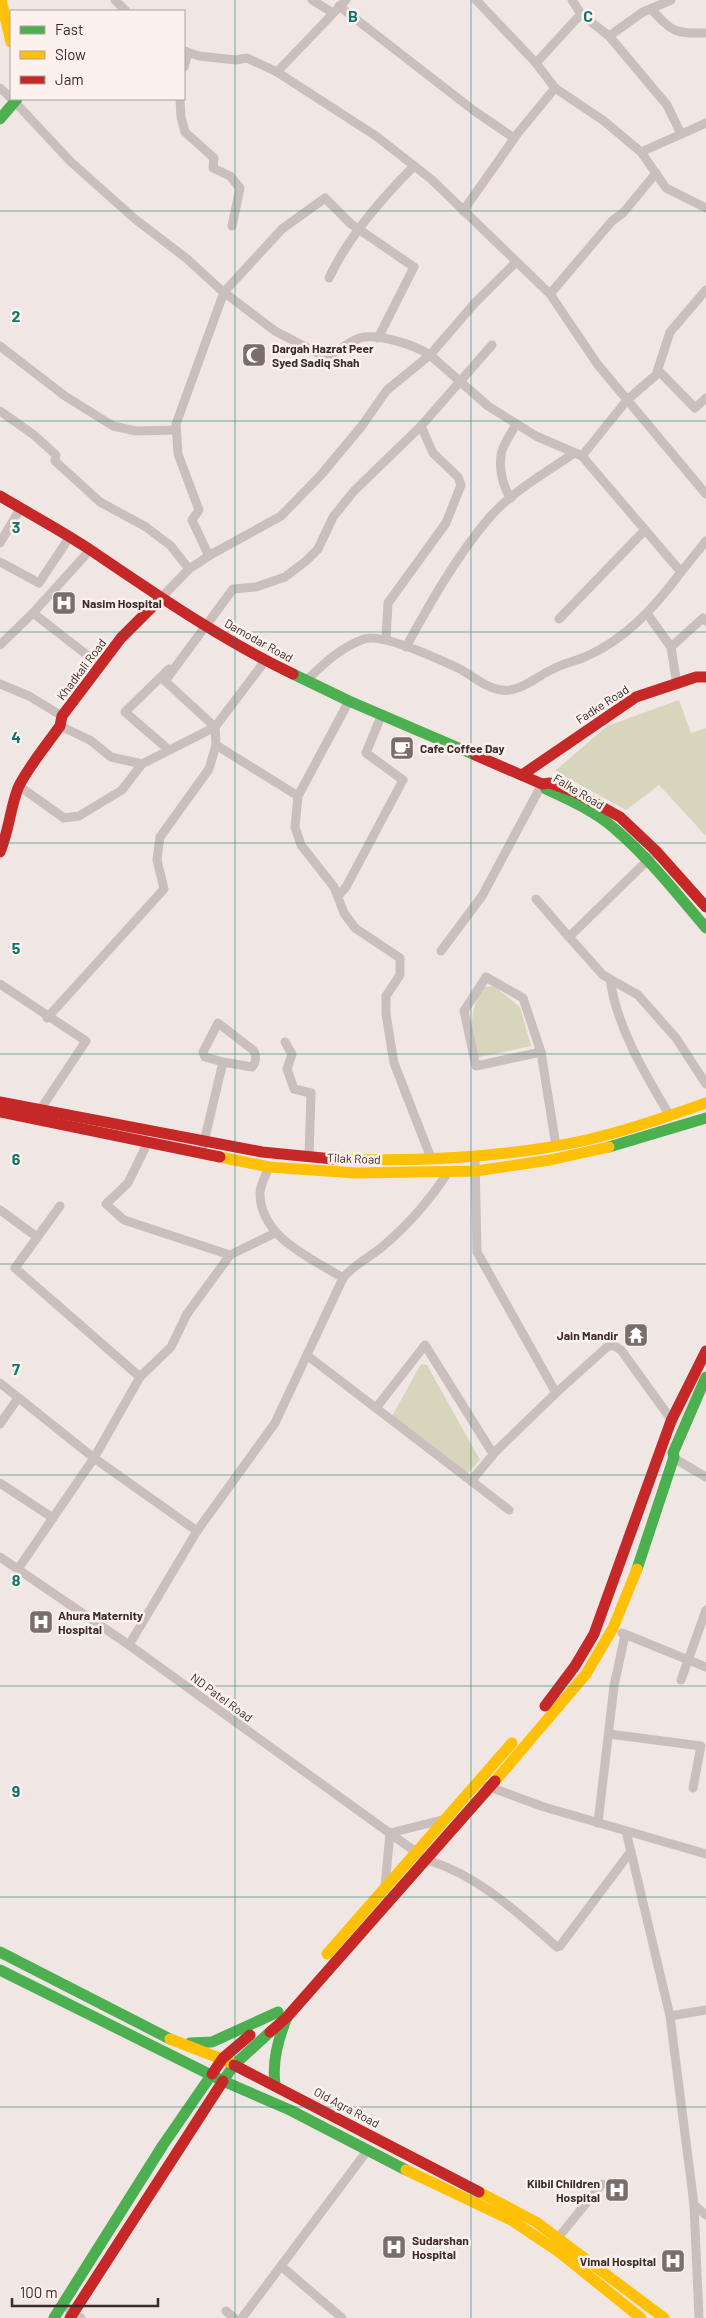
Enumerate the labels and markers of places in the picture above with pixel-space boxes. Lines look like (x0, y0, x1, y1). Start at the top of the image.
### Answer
place label: Dargah Hazrat Peer Syed Sadiq Shah (272, 341, 374, 369)
mosque icon: Dargah Hazrat Peer Syed Sadiq Shah (241, 342, 267, 368)
hospital icon: Nasim Hospital (51, 590, 77, 616)
place label: Nasim Hospital (82, 596, 162, 610)
cafe icon: Cafe Coffee Day (389, 735, 415, 761)
place label: Cafe Coffee Day (420, 741, 505, 755)
temple icon: Jain Mandir (623, 1322, 649, 1348)
place label: Jain Mandir (557, 1328, 618, 1342)
place label: Ahura Maternity Hospital (58, 1608, 143, 1636)
hospital icon: Ahura Maternity Hospital (28, 1609, 54, 1635)
place label: Kilbil Children Hospital (527, 2176, 600, 2204)
hospital icon: Kilbil Children Hospital (604, 2177, 630, 2203)
place label: Sudarshan Hospital (412, 2233, 469, 2261)
hospital icon: Sudarshan Hospital (381, 2234, 407, 2260)
hospital icon: Vimal Hospital (660, 2248, 686, 2274)
place label: Vimal Hospital (580, 2254, 656, 2268)

